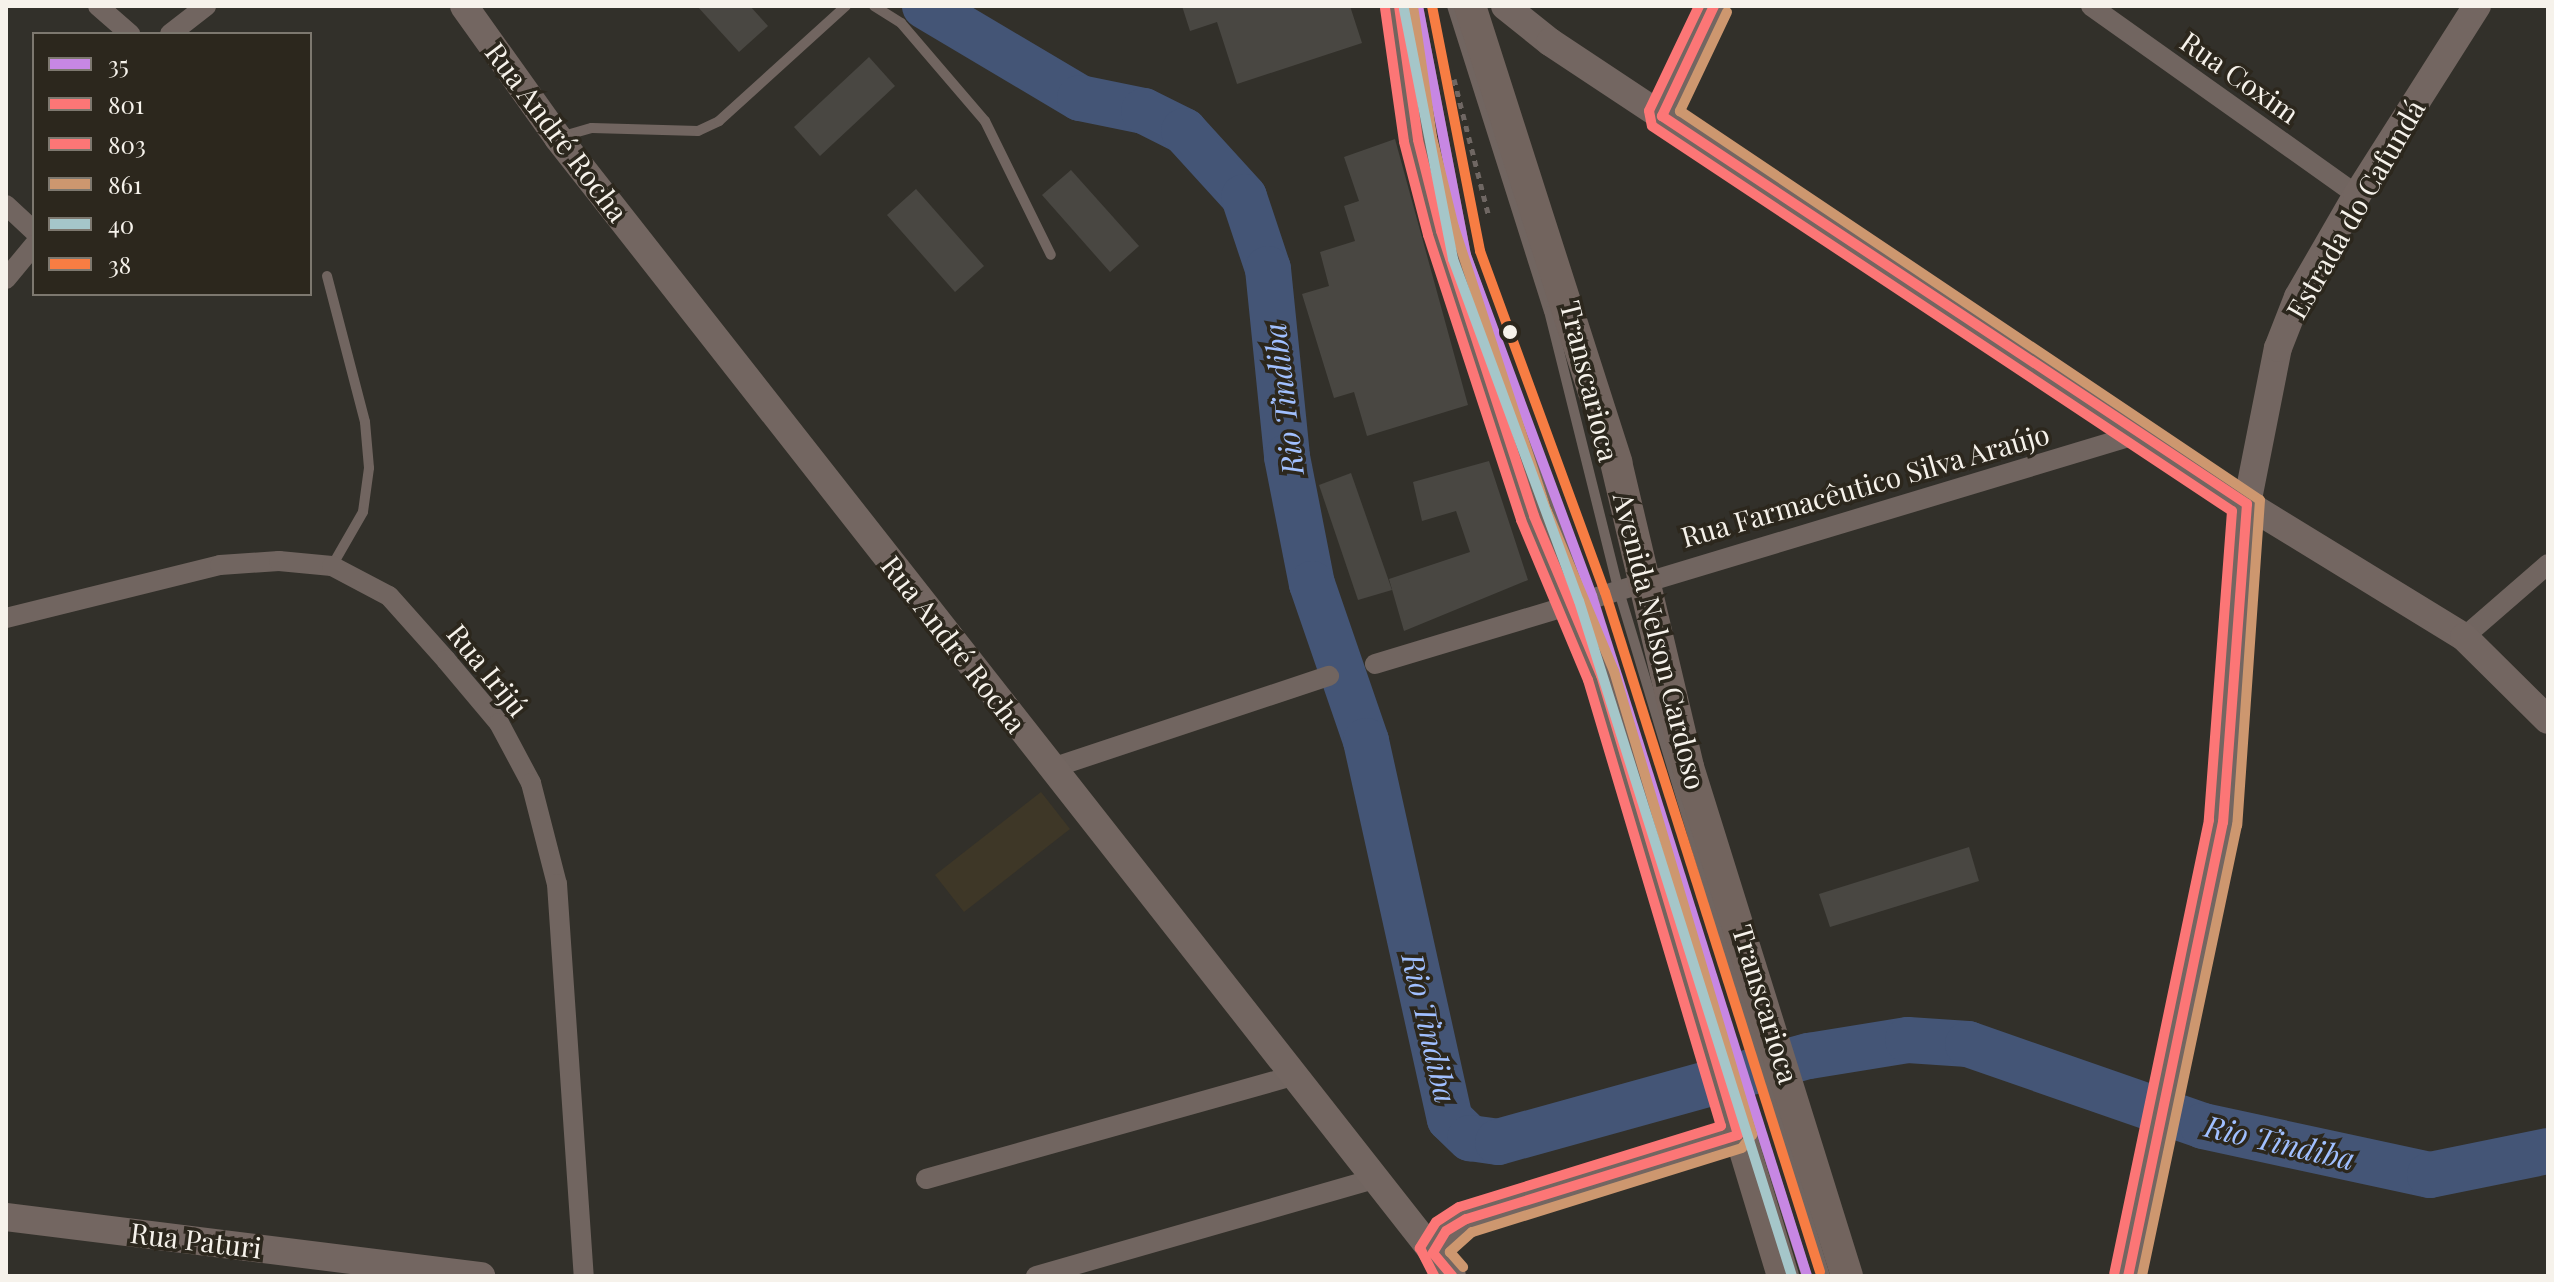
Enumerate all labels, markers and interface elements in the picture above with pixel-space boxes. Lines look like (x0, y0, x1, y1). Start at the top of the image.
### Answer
street label: Rua Coxim (2174, 24, 2306, 130)
legend (32, 32, 312, 296)
street label: Rua André Rocha (478, 35, 636, 229)
text: 35 (108, 48, 129, 80)
text: 801 (108, 88, 144, 120)
street label: Estrada do Cafundá (2279, 93, 2431, 325)
text: 803 (108, 128, 146, 160)
text: 861 (108, 168, 142, 200)
text: 40 (108, 208, 134, 240)
text: 38 (108, 248, 131, 280)
street label: Transcarioca (1554, 297, 1626, 465)
water label: Rio Tindiba (1256, 321, 1310, 477)
unlabelled marker (1502, 324, 1518, 340)
street label: Rua Farmacêutico Silva Araújo (1676, 416, 2054, 554)
street label: Avenida Nelson Cardoso (1607, 489, 1713, 793)
street label: Rua André Rocha (874, 548, 1034, 740)
street label: Rua Irijú (441, 617, 535, 723)
street label: Transcarioca (1726, 921, 1806, 1087)
water label: Rio Tindiba (1395, 949, 1465, 1107)
water label: Rio Tindiba (2201, 1107, 2359, 1177)
street label: Rua Paturi (128, 1215, 264, 1265)

